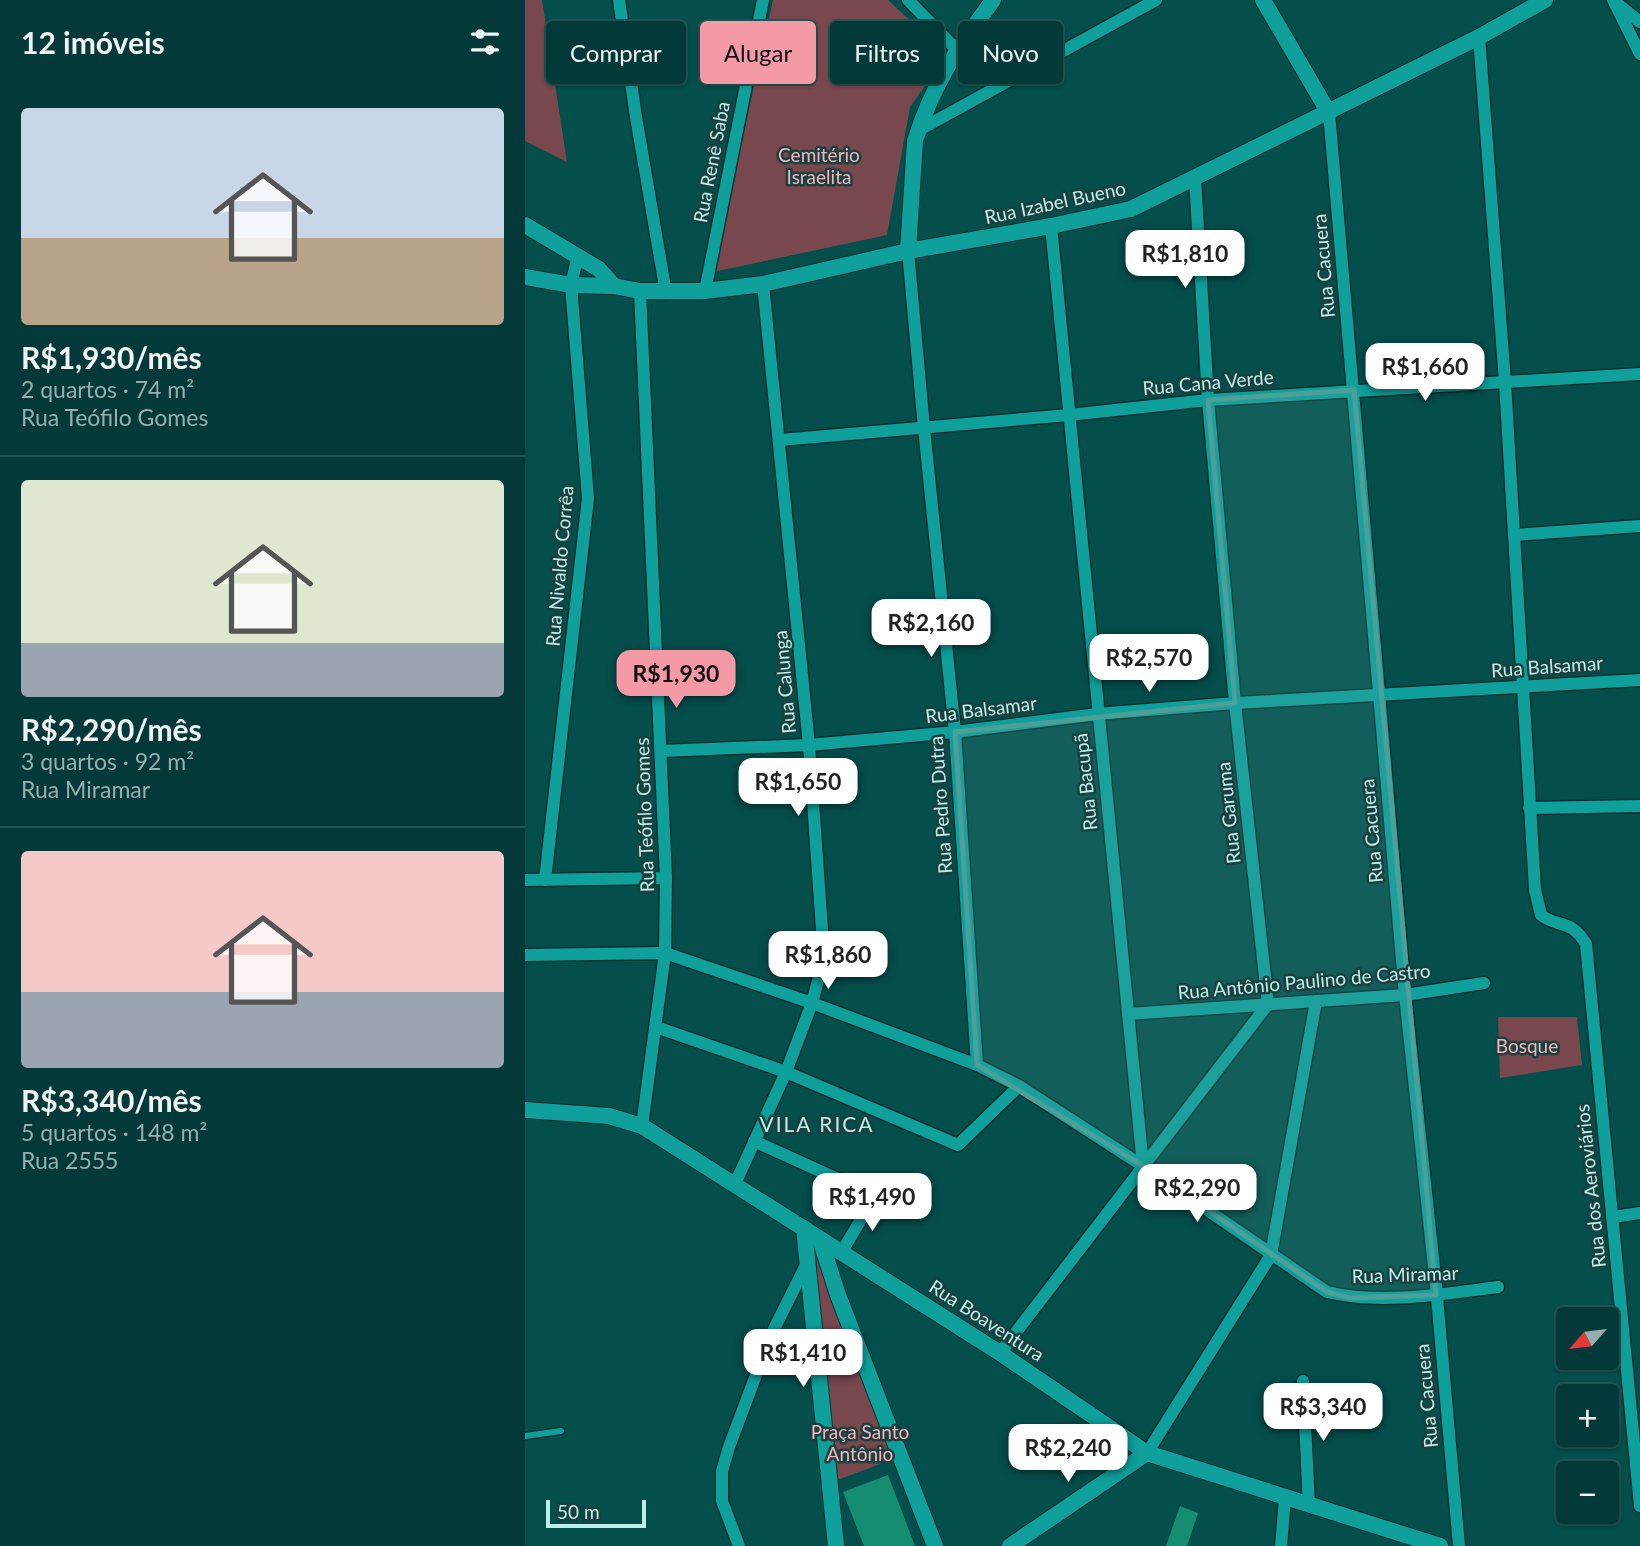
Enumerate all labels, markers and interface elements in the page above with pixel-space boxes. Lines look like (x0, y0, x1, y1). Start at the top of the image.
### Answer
chip: Comprar (546, 21, 686, 84)
chip: Alugar (700, 21, 816, 84)
chip: Filtros (830, 21, 944, 84)
chip: Novo (958, 21, 1063, 84)
icon: filters (466, 23, 504, 61)
text: 12 imóveis (21, 24, 165, 60)
street label: Rua Renê Saba (688, 99, 734, 225)
park label: Cemitério Israelita (778, 143, 860, 188)
icon: home (200, 154, 326, 280)
street label: Rua Izabel Bueno (982, 176, 1128, 228)
street label: Rua Cacuera (1307, 213, 1339, 319)
pin: R$1,810 (1120, 230, 1250, 290)
text: R$1,810 (1142, 239, 1228, 267)
text: R$1,930/mês (21, 339, 202, 375)
pin: R$1,660 (1360, 344, 1490, 403)
text: R$1,660 (1382, 352, 1468, 380)
street label: Rua Cana Verde (1142, 365, 1274, 399)
text: 2 quartos · 74 m² (21, 375, 194, 403)
text: Rua Teófilo Gomes (21, 403, 208, 431)
street label: Rua Nivaldo Corrêa (541, 485, 577, 647)
icon: home (200, 526, 326, 652)
pin: R$2,160 (866, 600, 996, 659)
text: R$2,160 (888, 608, 974, 636)
street label: Rua Calunga (768, 629, 800, 735)
pin: R$2,570 (1084, 634, 1214, 694)
text: R$2,570 (1106, 643, 1192, 671)
pin: R$1,930 (611, 650, 741, 710)
street label: Rua Balsamar (1490, 651, 1604, 681)
text: R$1,930 (633, 659, 719, 687)
street label: Rua Balsamar (924, 691, 1038, 727)
text: R$2,290/mês (21, 711, 202, 747)
street label: Rua Bacupã (1068, 732, 1102, 832)
street label: Rua Pedro Dutra (924, 735, 956, 875)
street label: Rua Teófilo Gomes (630, 737, 658, 893)
text: 3 quartos · 92 m² (21, 747, 194, 775)
pin: R$1,650 (733, 758, 863, 818)
street label: Rua Garuma (1211, 761, 1245, 865)
text: R$1,650 (755, 767, 841, 795)
text: Rua Miramar (21, 775, 150, 803)
street label: Rua Cacuera (1355, 778, 1387, 884)
icon: home (200, 897, 326, 1023)
pin: R$1,860 (763, 932, 893, 991)
text: R$1,860 (785, 940, 871, 968)
street label: Rua Antônio Paulino de Castro (1177, 958, 1431, 1004)
park label: Bosque (1496, 1034, 1558, 1057)
text: R$3,340/mês (21, 1082, 202, 1118)
street label: Rua dos Aeroviários (1570, 1103, 1610, 1269)
district label: VILA RICA (759, 1111, 875, 1136)
text: 5 quartos · 148 m² (21, 1118, 207, 1146)
text: Rua 2555 (21, 1146, 118, 1174)
pin: R$2,290 (1132, 1164, 1262, 1224)
text: R$2,290 (1154, 1173, 1240, 1201)
pin: R$1,490 (807, 1174, 937, 1233)
text: R$1,490 (829, 1182, 915, 1210)
street label: Rua Miramar (1351, 1261, 1459, 1287)
street label: Rua Boaventura (925, 1274, 1049, 1366)
north arrow (1556, 1307, 1619, 1370)
map controls (1556, 1307, 1619, 1524)
pin: R$1,410 (738, 1330, 868, 1389)
text: R$1,410 (760, 1338, 846, 1366)
street label: Rua Cacuera (1410, 1343, 1442, 1449)
pin: R$3,340 (1258, 1384, 1388, 1443)
button: + (1556, 1384, 1619, 1447)
text: R$3,340 (1280, 1392, 1366, 1420)
park label: Praça Santo Antônio (811, 1420, 909, 1465)
pin: R$2,240 (1003, 1424, 1133, 1484)
text: R$2,240 (1025, 1433, 1111, 1461)
button: − (1556, 1461, 1619, 1524)
scale bar (546, 1497, 646, 1529)
text: 50 m (557, 1500, 600, 1523)

